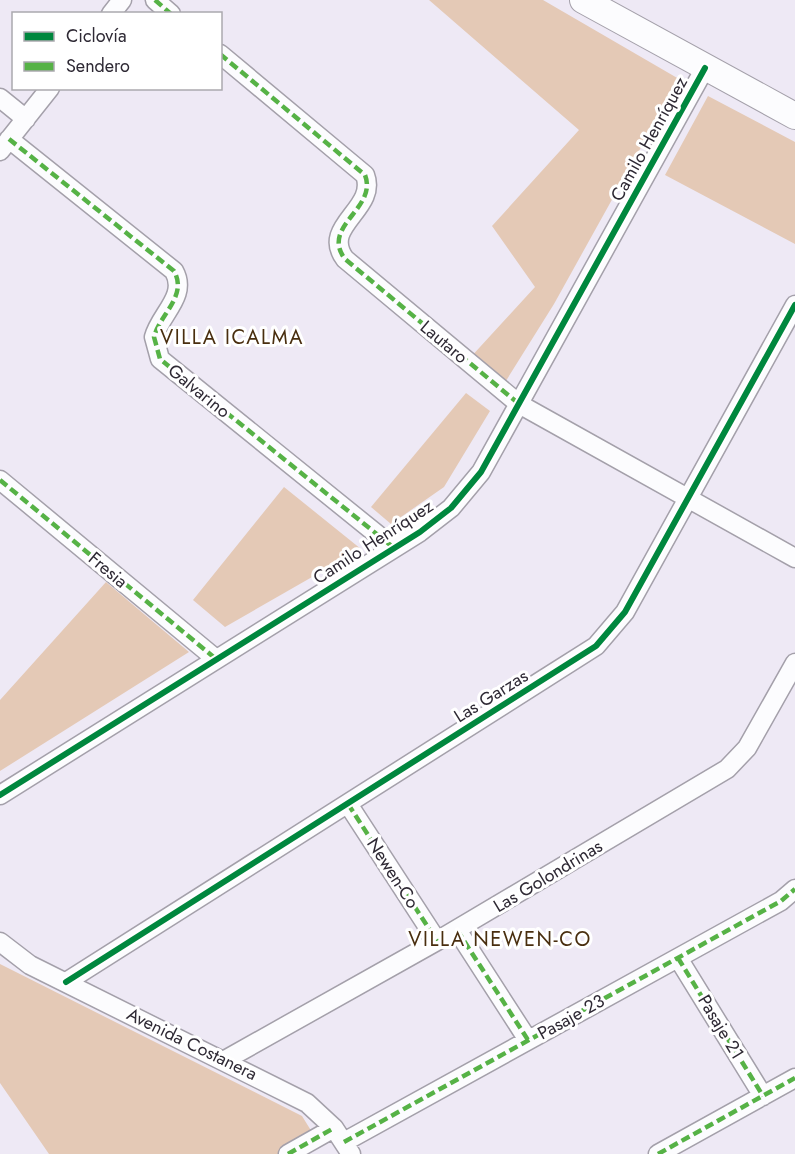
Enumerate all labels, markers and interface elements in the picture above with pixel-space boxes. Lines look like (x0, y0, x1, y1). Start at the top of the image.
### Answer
legend (12, 12, 222, 90)
text: Ciclovía (66, 23, 127, 49)
text: Sendero (66, 53, 130, 79)
street label: Camilo Henríquez (604, 71, 694, 206)
street label: Lautaro (415, 314, 474, 370)
district label: VILLA ICALMA (160, 323, 304, 352)
street label: Galvarino (162, 358, 236, 424)
street label: Camilo Henríquez (308, 493, 439, 591)
street label: Fresia (83, 546, 133, 594)
street label: Las Garzas (449, 663, 533, 729)
street label: Newen-Co (360, 833, 426, 914)
street label: Las Golondrinas (489, 833, 607, 919)
district label: VILLA NEWEN-CO (408, 925, 592, 954)
street label: Pasaje 23 (533, 988, 609, 1046)
street label: Pasaje 21 (691, 990, 751, 1064)
street label: Avenida Costanera (122, 1001, 262, 1087)

